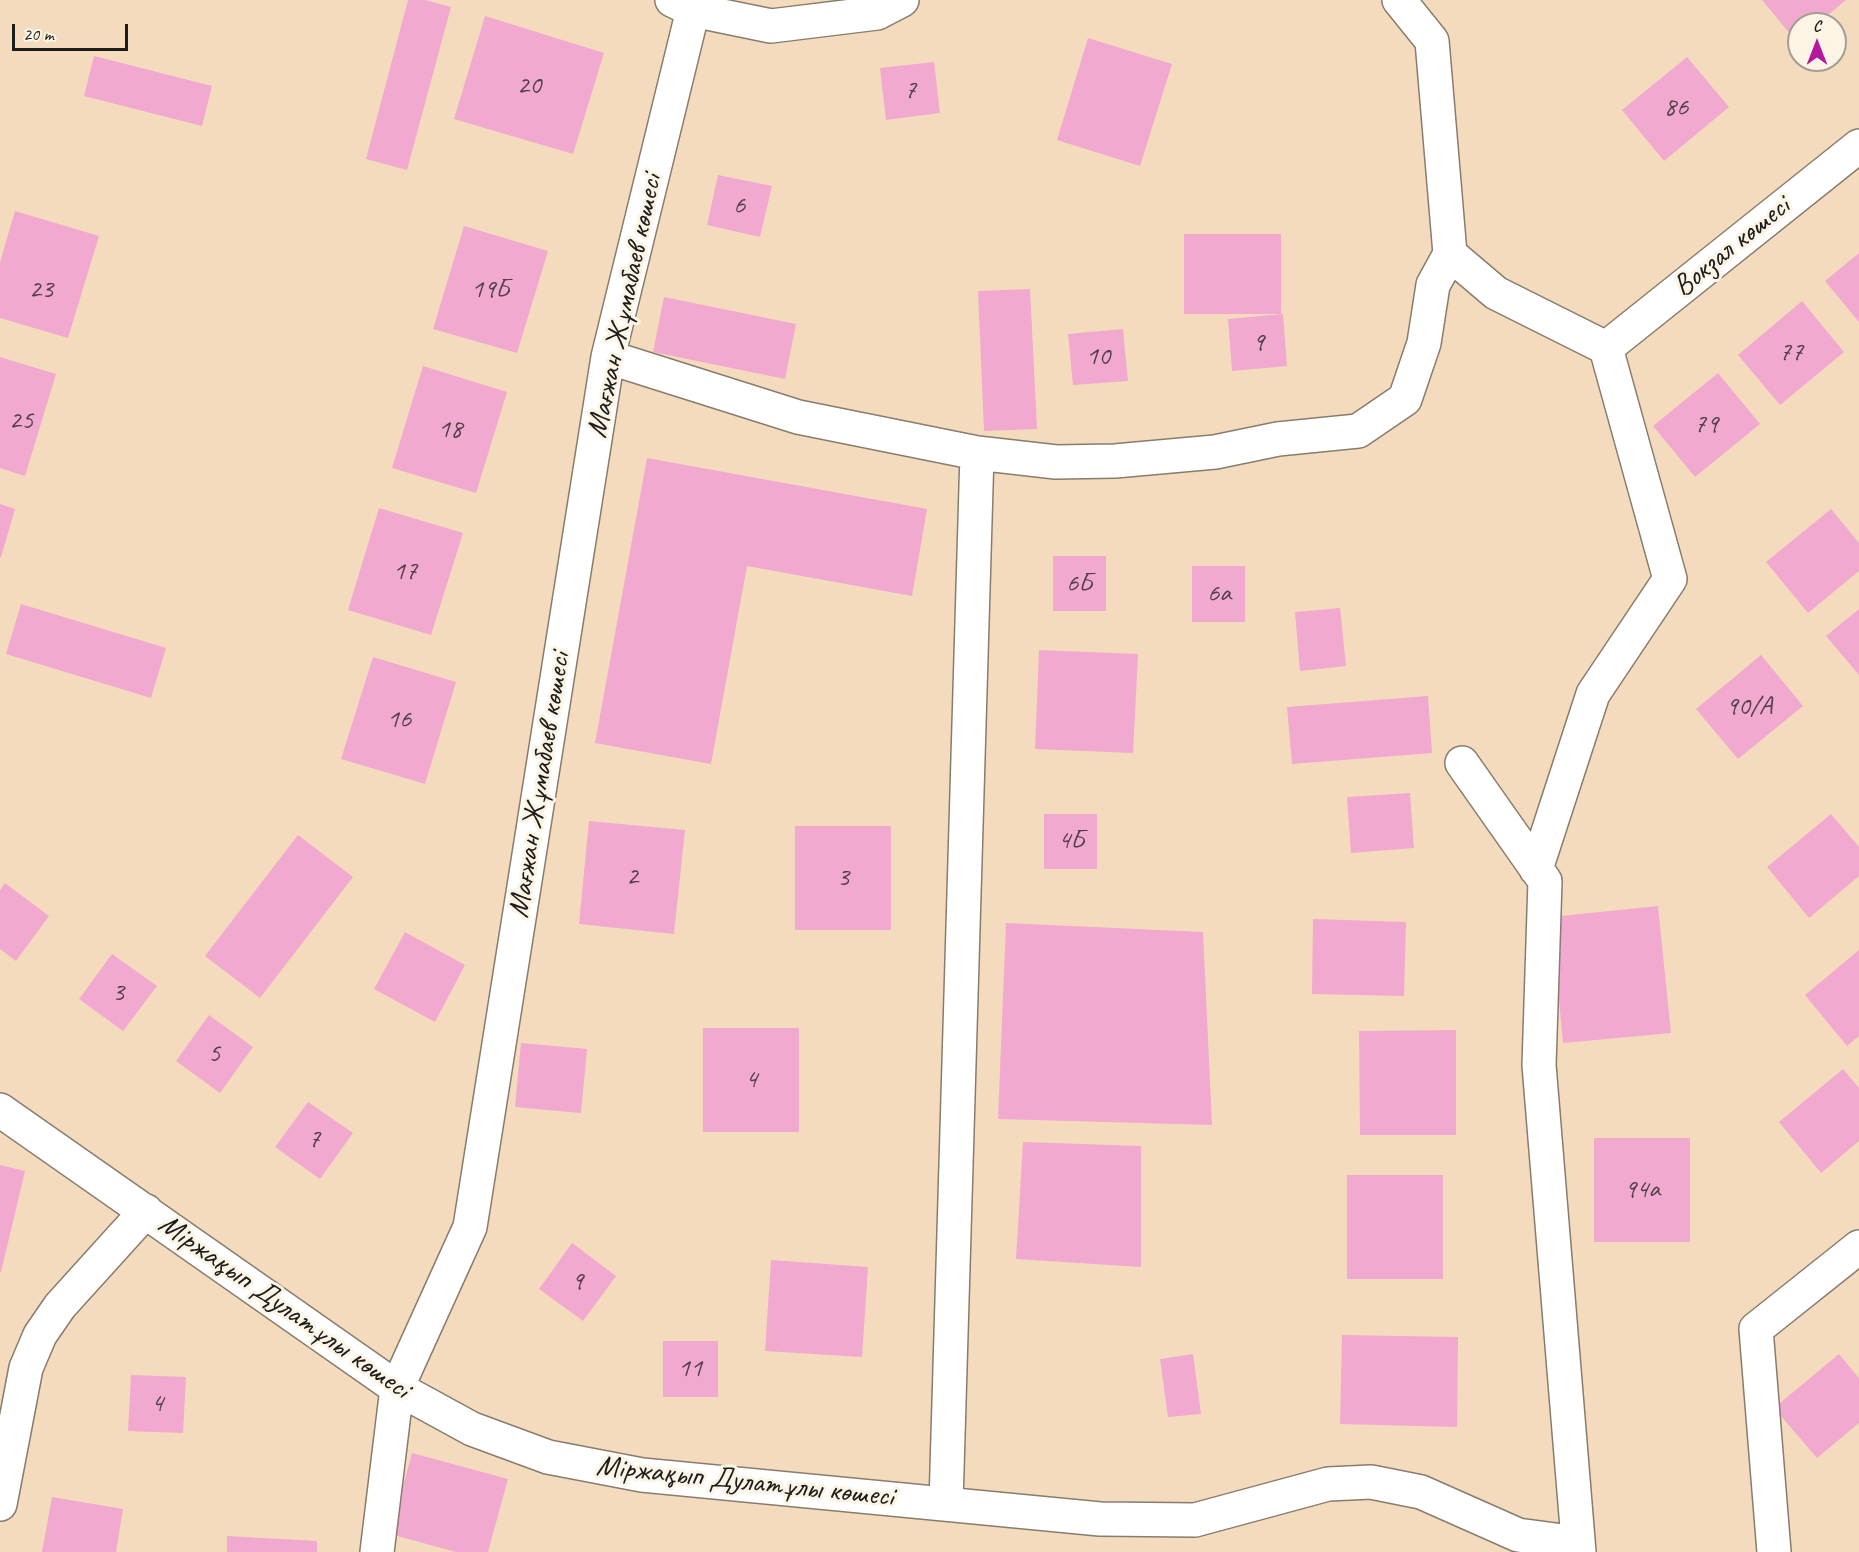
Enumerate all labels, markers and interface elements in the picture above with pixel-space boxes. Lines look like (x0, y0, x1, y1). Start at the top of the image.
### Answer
scale bar (15, 12, 130, 50)
north arrow (1787, 12, 1847, 72)
text: С (1813, 16, 1821, 36)
text: 20 m (23, 23, 54, 45)
house number: 20 (517, 70, 541, 102)
house number: 7 (904, 75, 916, 107)
house number: 86 (1664, 92, 1688, 124)
street label: Мағжан Жұмабаев көшесі (579, 171, 671, 441)
street label: Вокзал көшесі (1666, 189, 1798, 305)
house number: 6 (733, 190, 745, 222)
house number: 23 (29, 274, 53, 306)
house number: 19Б (471, 274, 509, 306)
house number: 9 (1252, 327, 1264, 359)
house number: 77 (1779, 337, 1803, 369)
house number: 10 (1086, 341, 1110, 373)
house number: 25 (9, 405, 33, 437)
house number: 79 (1694, 409, 1718, 441)
house number: 18 (438, 414, 462, 446)
house number: 17 (393, 556, 417, 588)
house number: 6Б (1066, 568, 1092, 600)
house number: 6а (1207, 578, 1231, 610)
street label: Мағжан Жұмабаев көшесі (501, 650, 579, 920)
house number: 90/А (1726, 691, 1772, 723)
house number: 16 (387, 704, 411, 736)
house number: 4Б (1058, 825, 1084, 857)
house number: 2 (626, 861, 638, 893)
house number: 3 (837, 862, 849, 894)
house number: 3 (112, 977, 124, 1009)
house number: 5 (208, 1038, 220, 1070)
house number: 4 (745, 1064, 757, 1096)
house number: 7 (308, 1124, 320, 1156)
house number: 94а (1624, 1174, 1660, 1206)
street label: Міржақып Дулатұлы көшесі (151, 1206, 417, 1408)
house number: 9 (571, 1266, 583, 1298)
house number: 11 (678, 1353, 702, 1385)
house number: 4 (151, 1388, 163, 1420)
street label: Міржақып Дулатұлы көшесі (594, 1448, 896, 1516)

